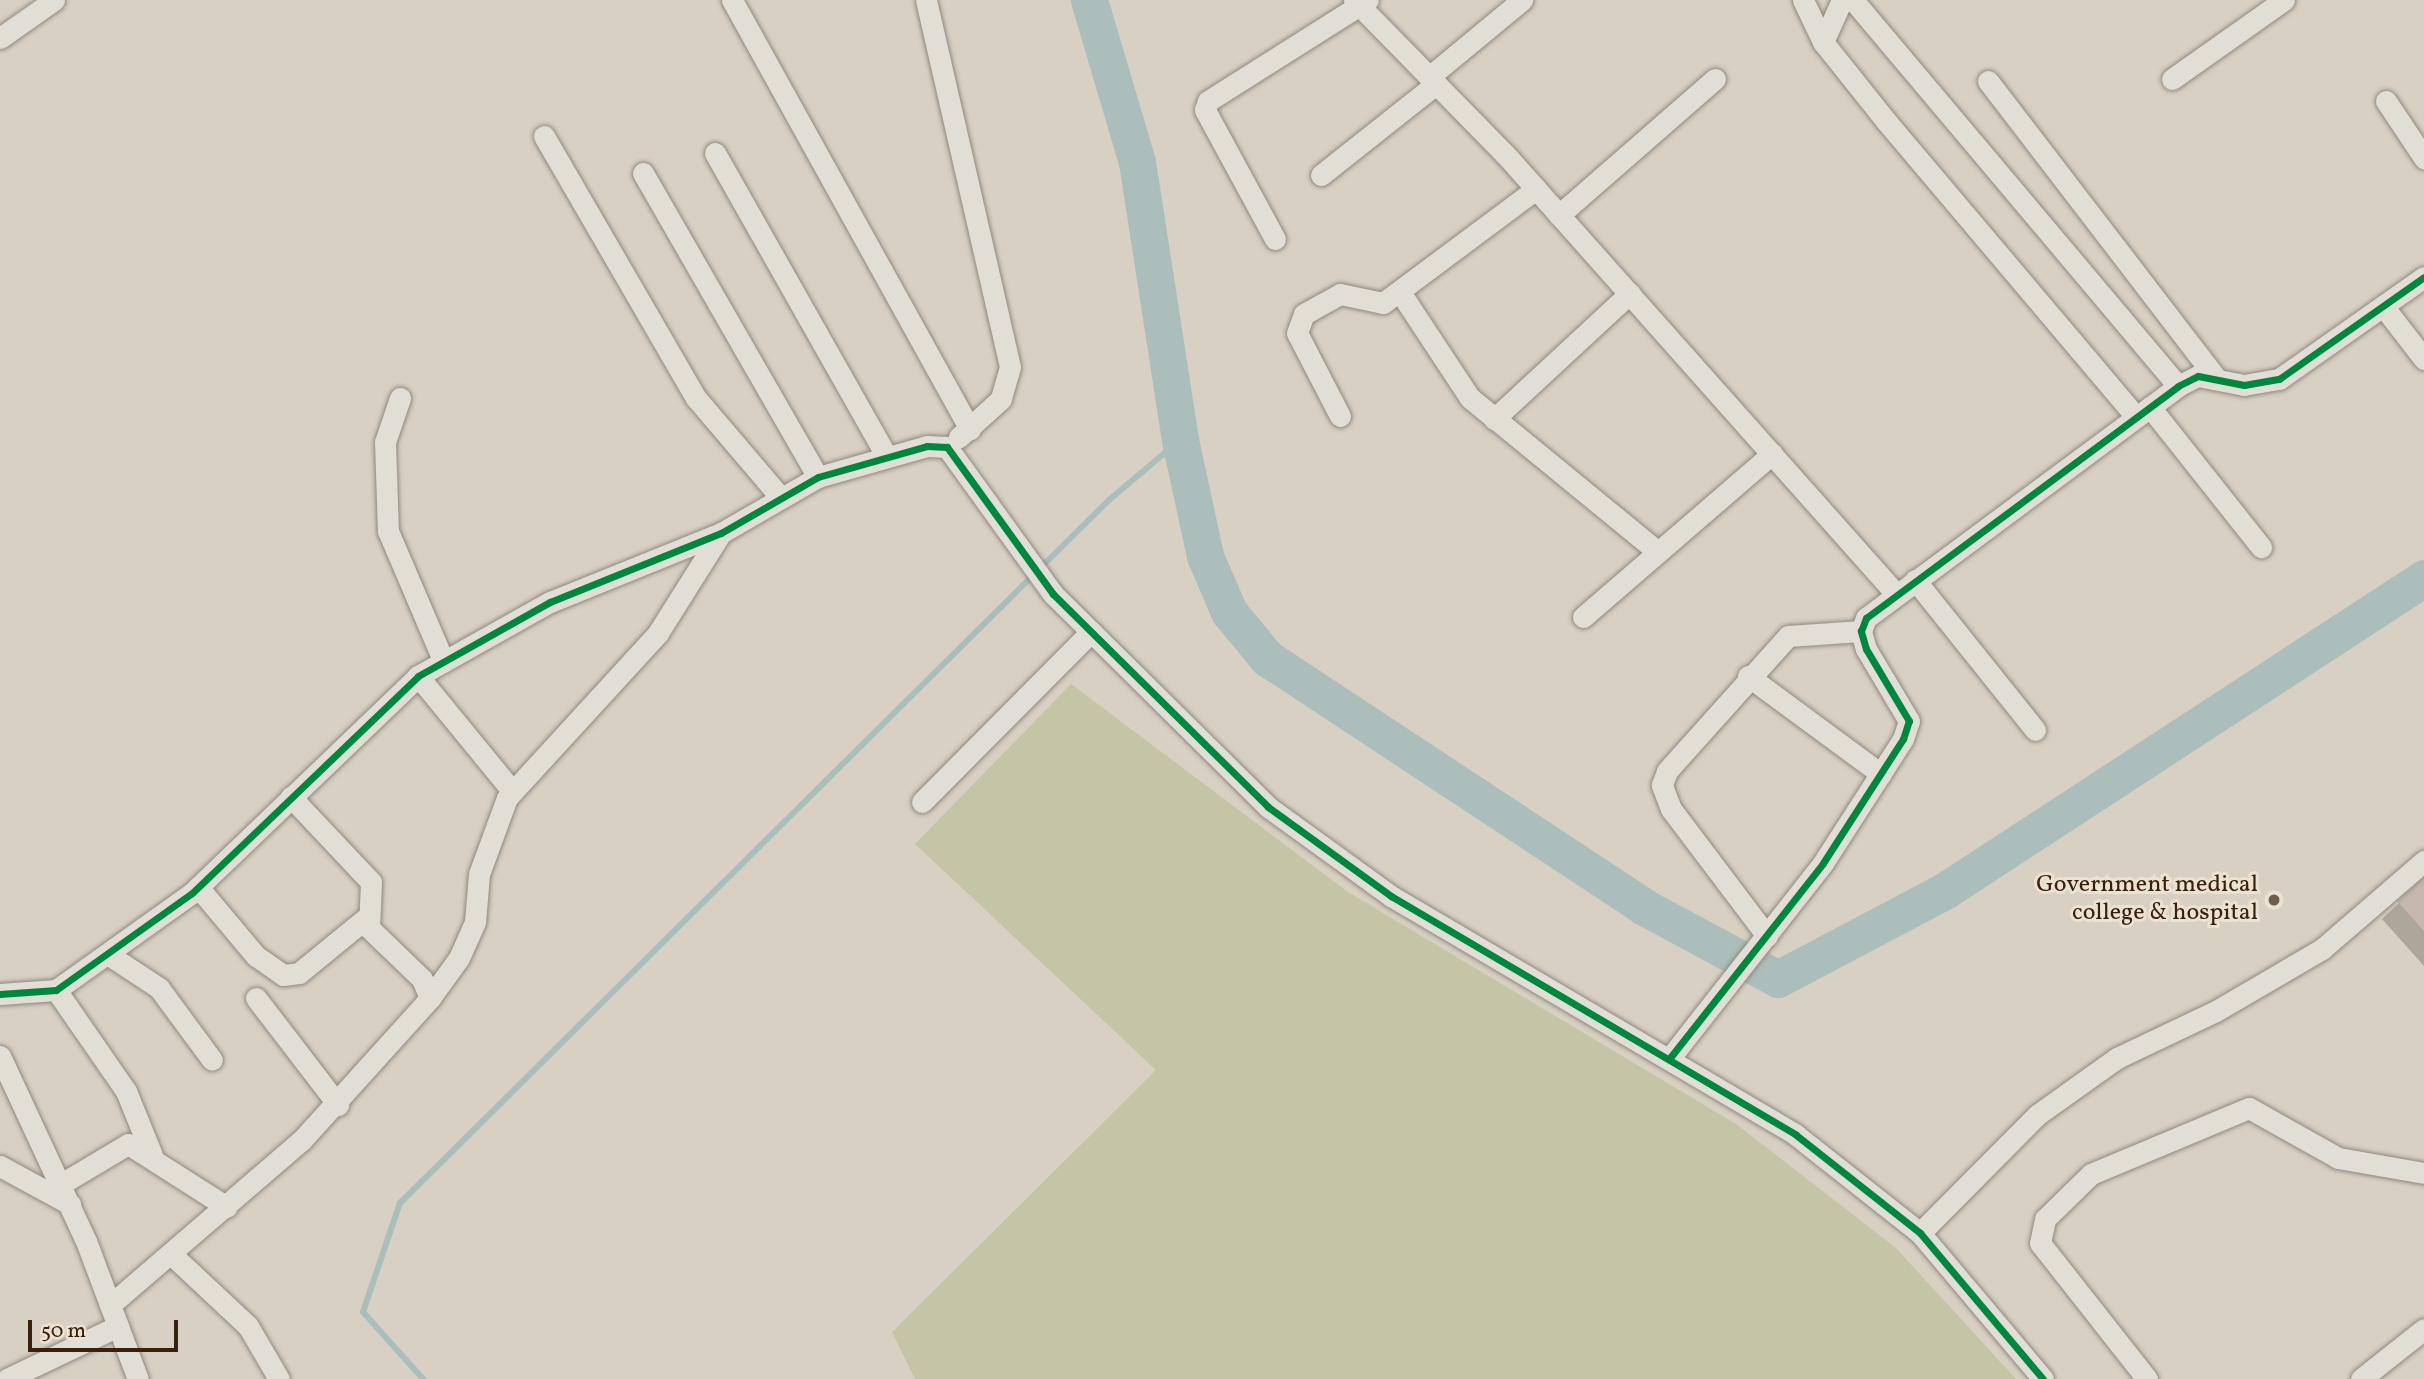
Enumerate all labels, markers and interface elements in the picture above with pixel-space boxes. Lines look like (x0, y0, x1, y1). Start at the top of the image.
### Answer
place label: Government medical college & hospital (2036, 872, 2258, 928)
marker: Government medical college & hospital (2264, 890, 2284, 910)
scale bar (32, 1306, 182, 1350)
text: 50 m (41, 1317, 86, 1346)

